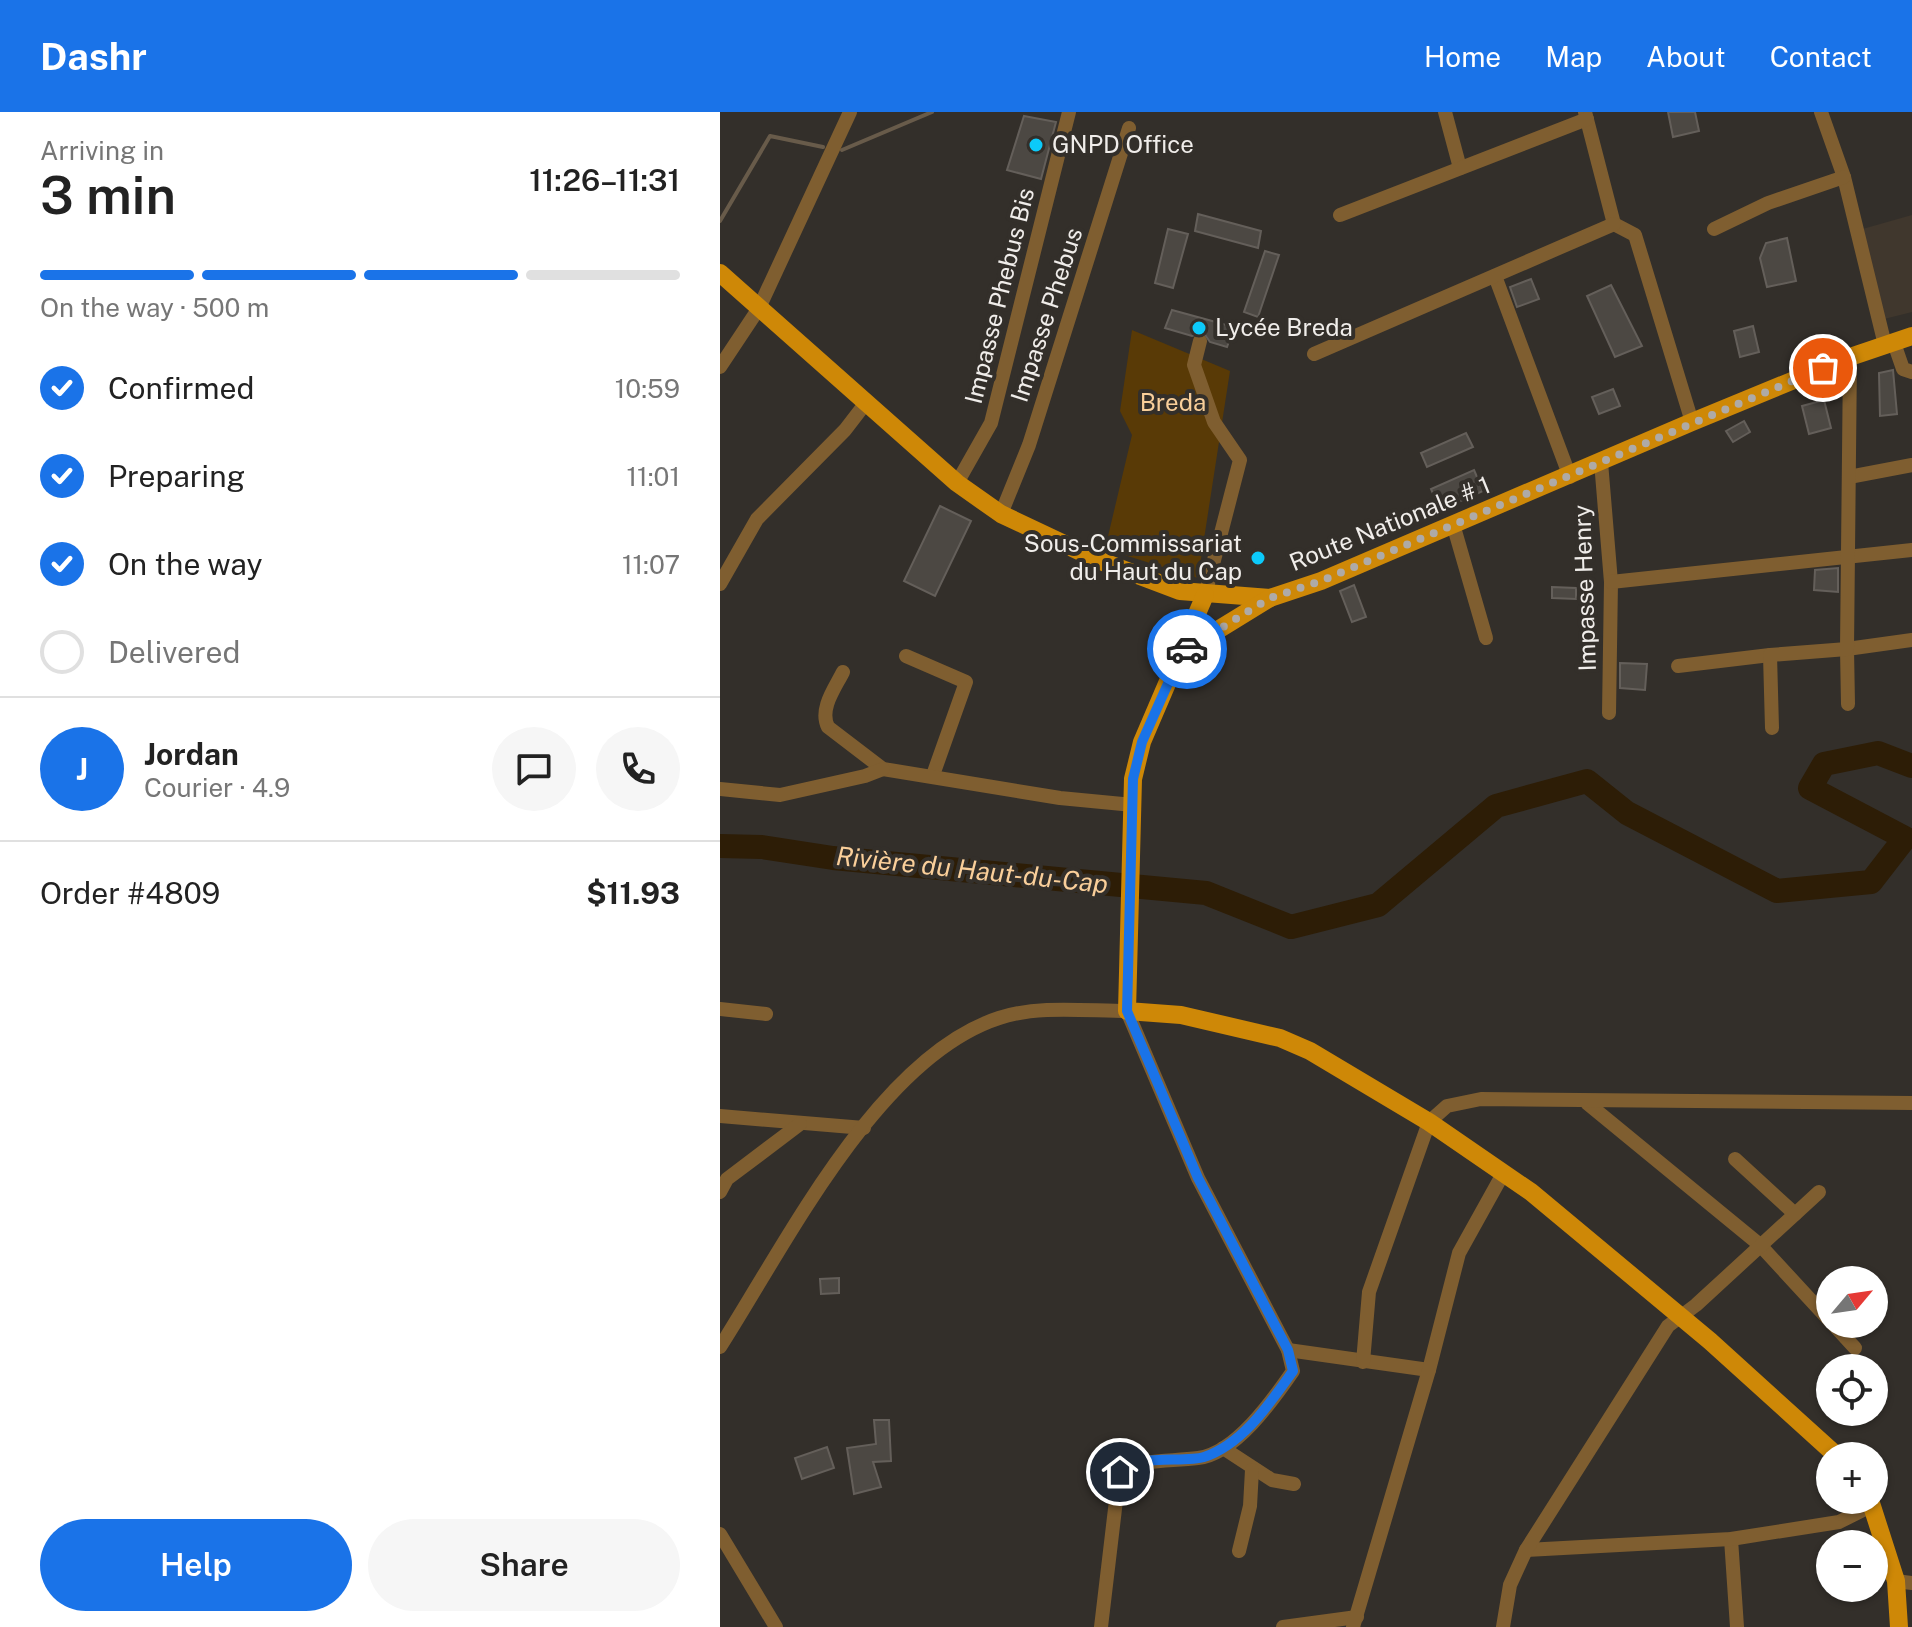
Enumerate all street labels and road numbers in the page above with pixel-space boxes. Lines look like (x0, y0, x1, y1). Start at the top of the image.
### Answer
street label: Impasse Phebus Bis (959, 185, 1039, 407)
street label: Impasse Phebus (1005, 224, 1087, 405)
street label: Route Nationale # 1 (1285, 470, 1494, 576)
street label: Impasse Henry (1567, 504, 1601, 672)

